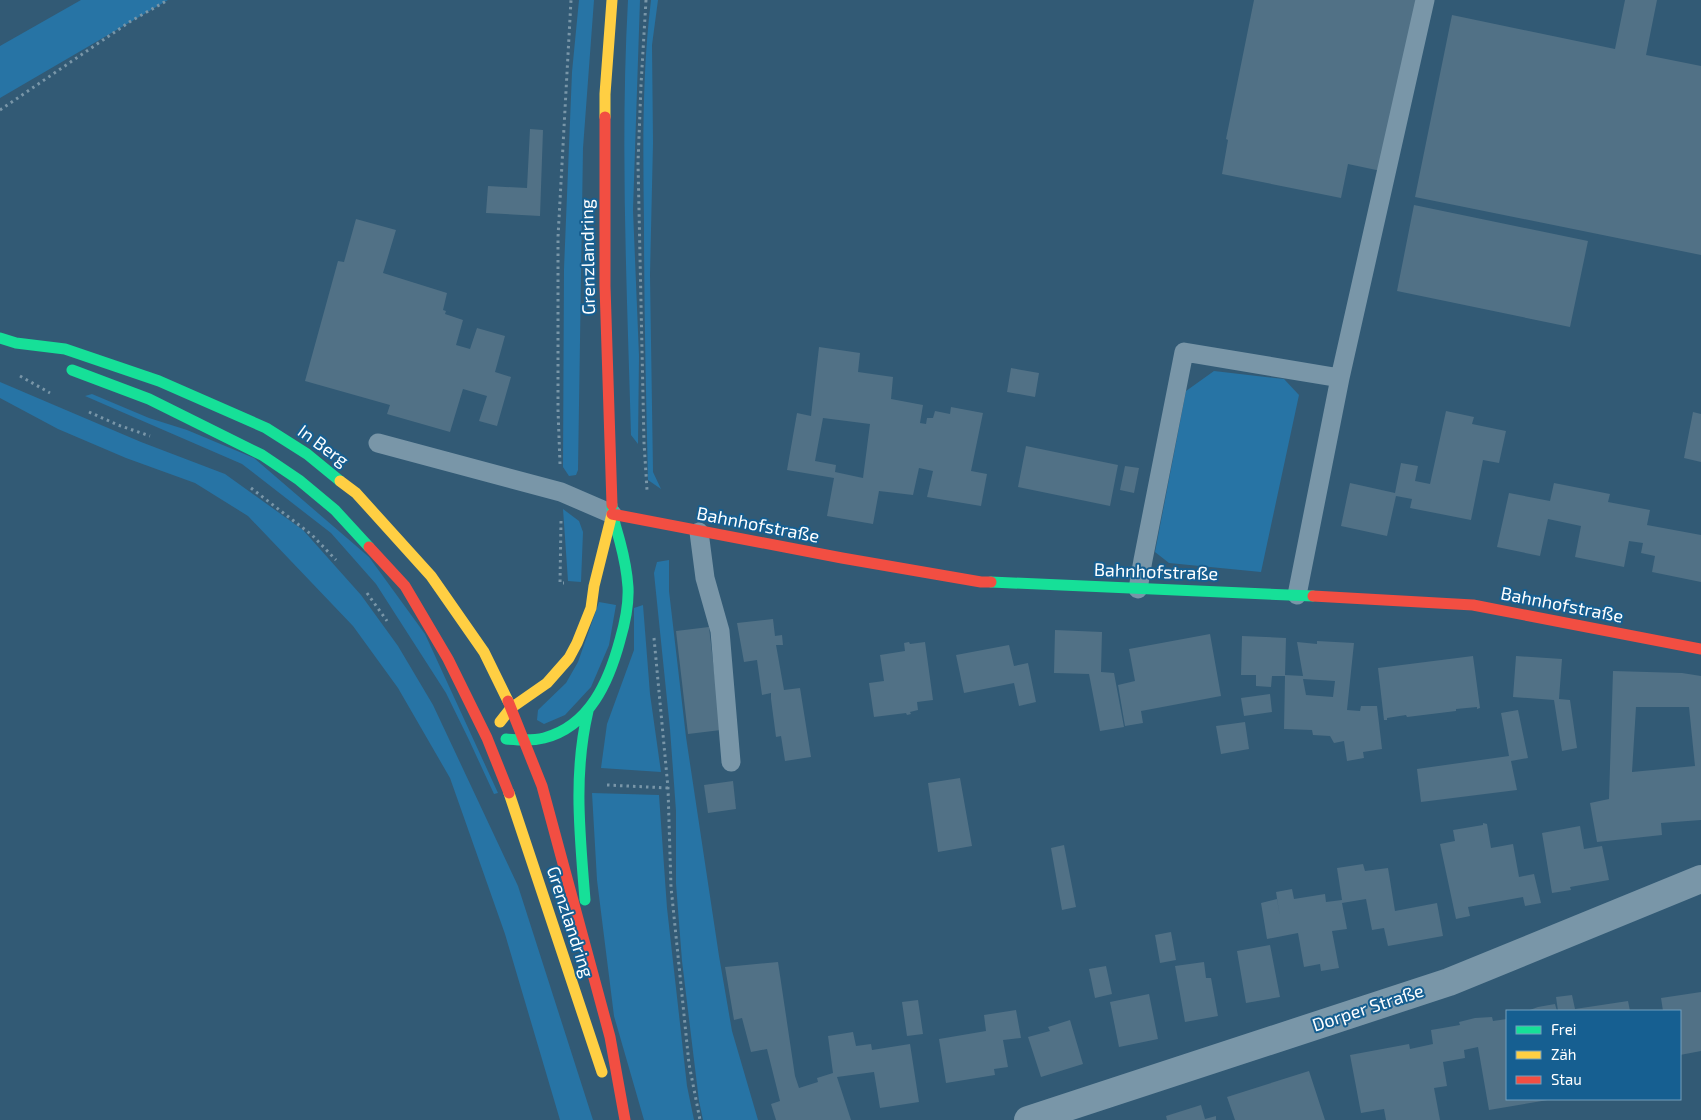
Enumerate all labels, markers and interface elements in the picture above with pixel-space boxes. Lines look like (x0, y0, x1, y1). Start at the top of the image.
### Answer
street label: Grenzlandring (575, 199, 599, 315)
street label: In Berg (294, 419, 353, 471)
street label: Bahnhofstraße (695, 501, 821, 547)
street label: Bahnhofstraße (1093, 558, 1219, 584)
street label: Bahnhofstraße (1499, 581, 1625, 627)
street label: Grenzlandring (543, 863, 599, 980)
street label: Dorper Straße (1309, 979, 1426, 1035)
legend (1506, 1010, 1681, 1100)
text: Frei (1551, 1020, 1576, 1038)
text: Zäh (1551, 1045, 1576, 1063)
text: Stau (1551, 1070, 1582, 1088)

